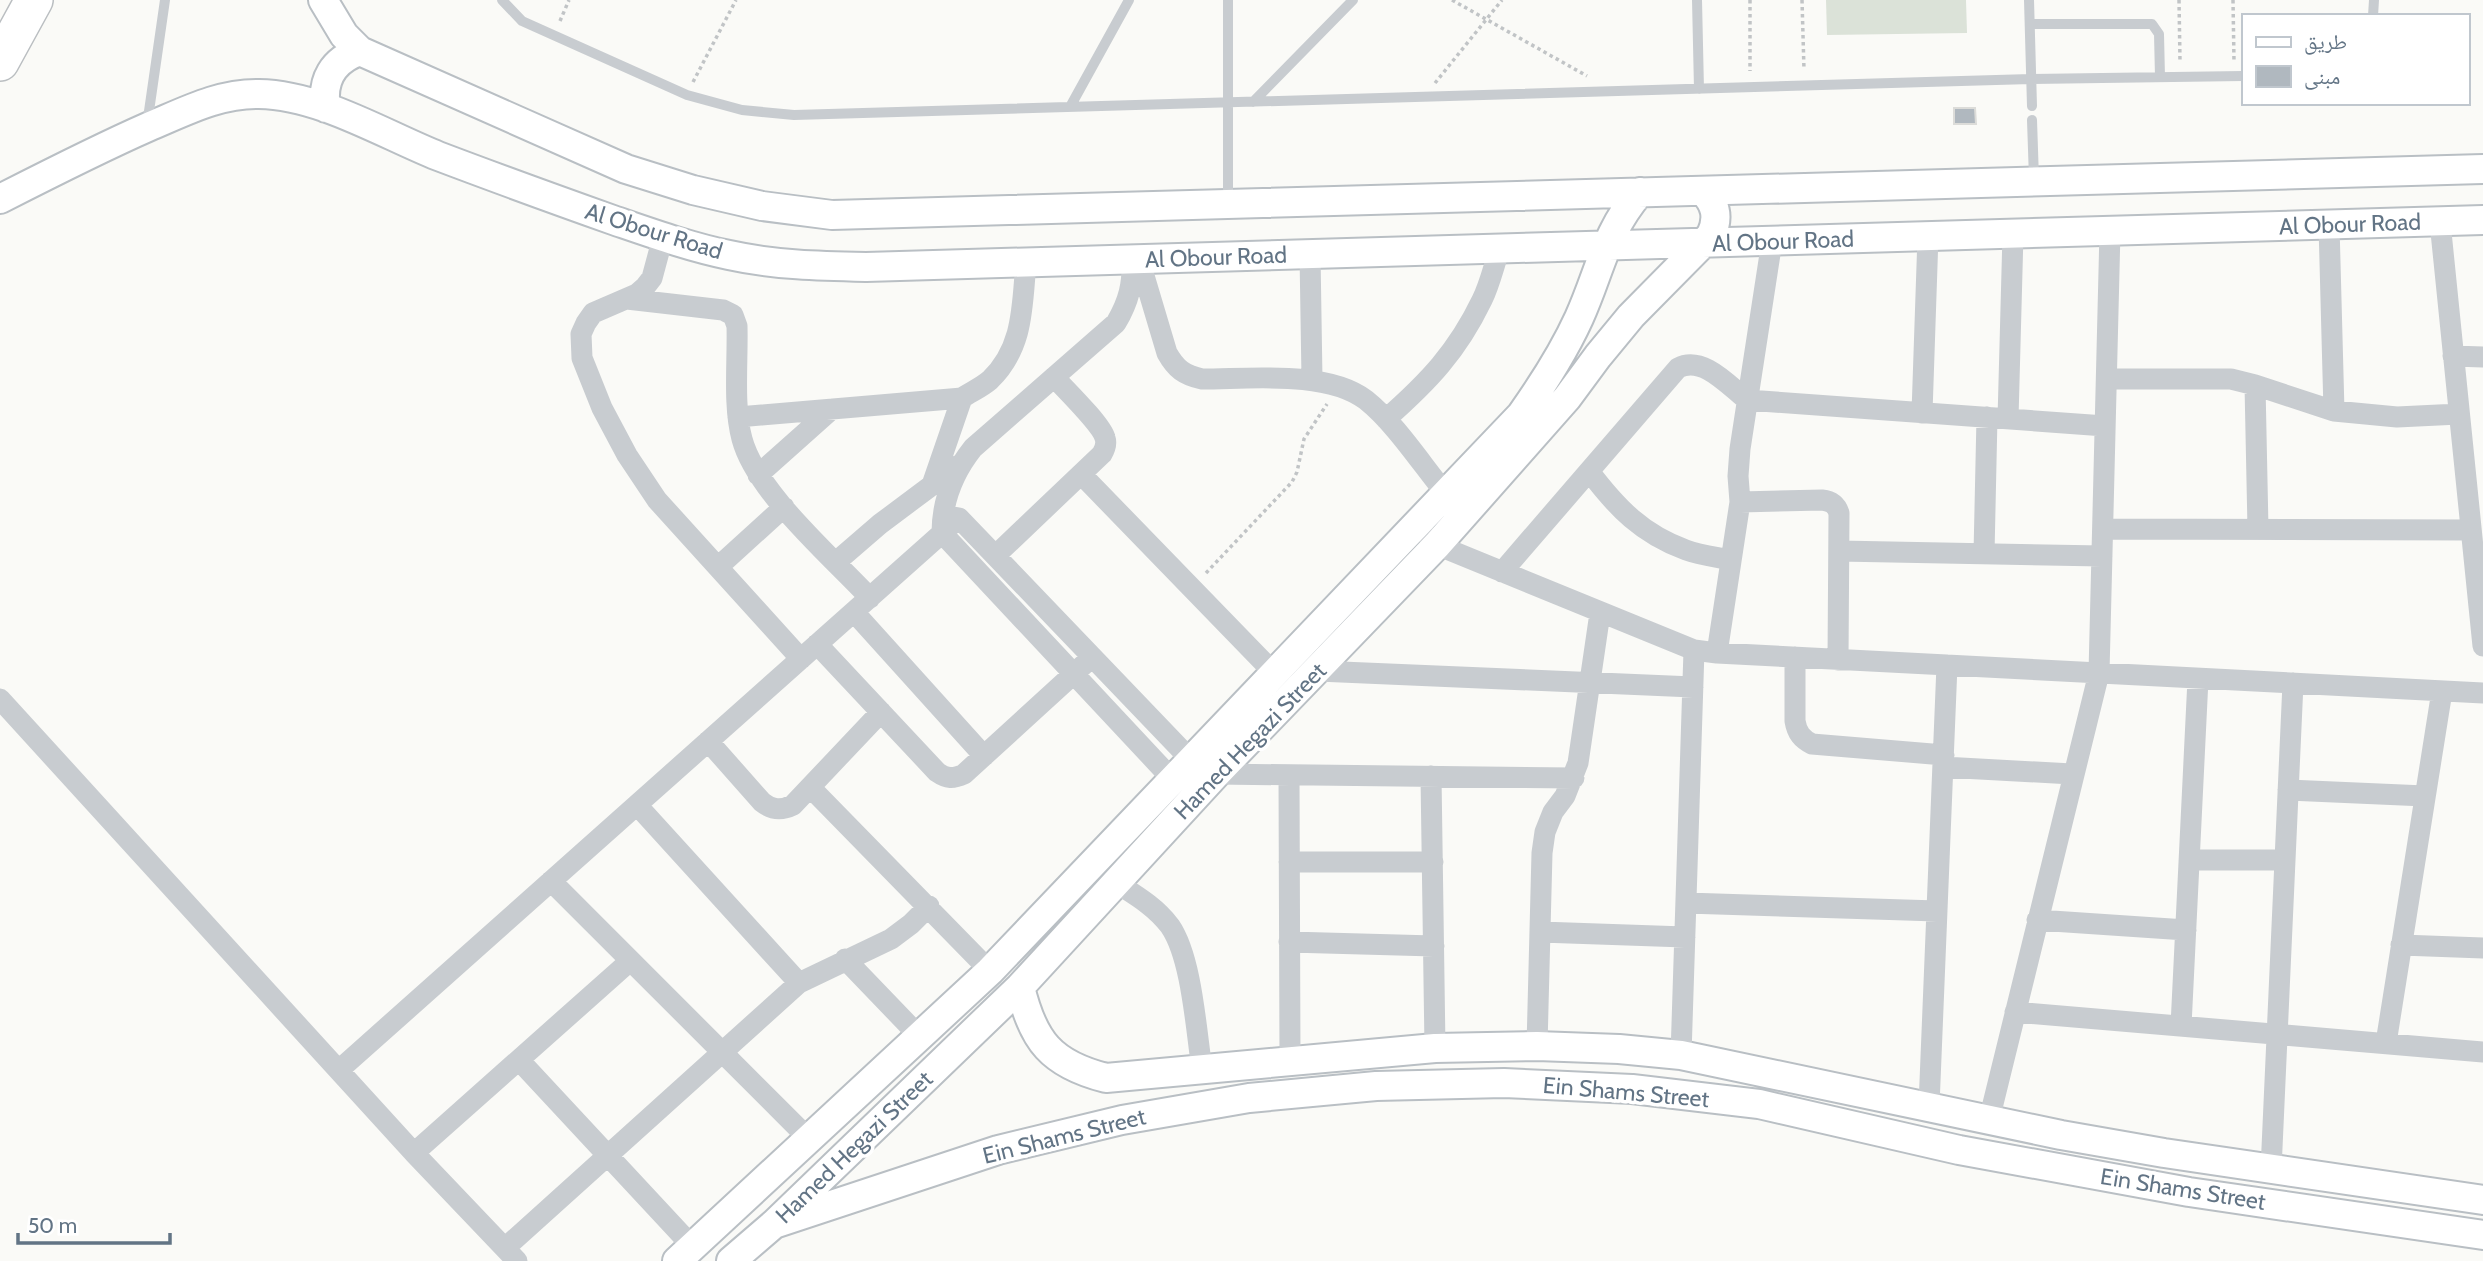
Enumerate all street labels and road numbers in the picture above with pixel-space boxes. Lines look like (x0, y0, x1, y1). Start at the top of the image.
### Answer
street label: Al Obour Road (582, 197, 726, 265)
street label: Al Obour Road (2279, 208, 2421, 240)
street label: Al Obour Road (1712, 225, 1854, 257)
street label: Al Obour Road (1145, 241, 1287, 273)
street label: Hamed Hegazi Street (1168, 657, 1332, 825)
street label: Hamed Hegazi Street (770, 1065, 938, 1229)
street label: Ein Shams Street (1542, 1071, 1711, 1113)
street label: Ein Shams Street (980, 1102, 1149, 1170)
street label: Ein Shams Street (2098, 1162, 2268, 1216)

